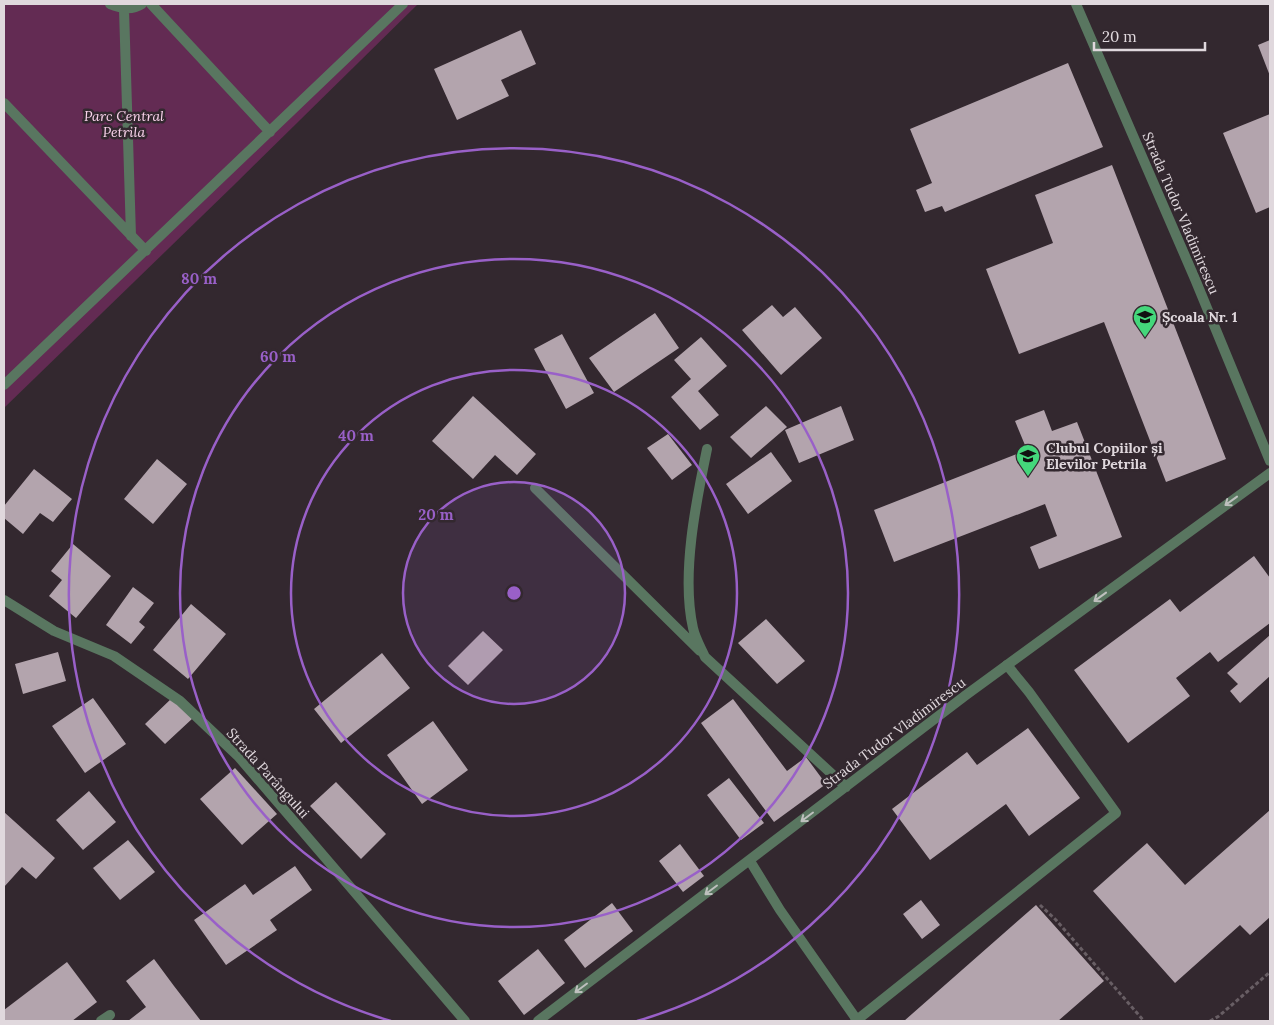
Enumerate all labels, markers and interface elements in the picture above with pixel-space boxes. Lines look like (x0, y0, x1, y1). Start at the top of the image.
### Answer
scale bar (1094, 20, 1205, 52)
text: 20 m (1102, 27, 1137, 46)
park label: Parc Central Petrila (84, 107, 164, 141)
street label: Strada Tudor Vladimirescu (1139, 129, 1223, 297)
text: 80 m (181, 269, 217, 288)
school or university icon: Școala Nr. 1 (1132, 304, 1158, 338)
place label: Școala Nr. 1 (1162, 308, 1238, 326)
text: 60 m (260, 347, 296, 366)
text: 40 m (338, 426, 374, 445)
place label: Clubul Copiilor și Elevilor Petrila (1046, 439, 1163, 473)
school or university icon: Clubul Copiilor și Elevilor Petrila (1015, 443, 1041, 477)
one-way arrow (1224, 496, 1238, 506)
text: 20 m (418, 505, 454, 524)
centre of rings (505, 584, 523, 602)
one-way arrow (1093, 592, 1107, 602)
street label: Strada Tudor Vladimirescu (819, 673, 969, 793)
street label: Strada Parângului (223, 724, 313, 822)
one-way arrow (801, 811, 814, 822)
one-way arrow (704, 885, 718, 895)
one-way arrow (575, 983, 588, 994)

